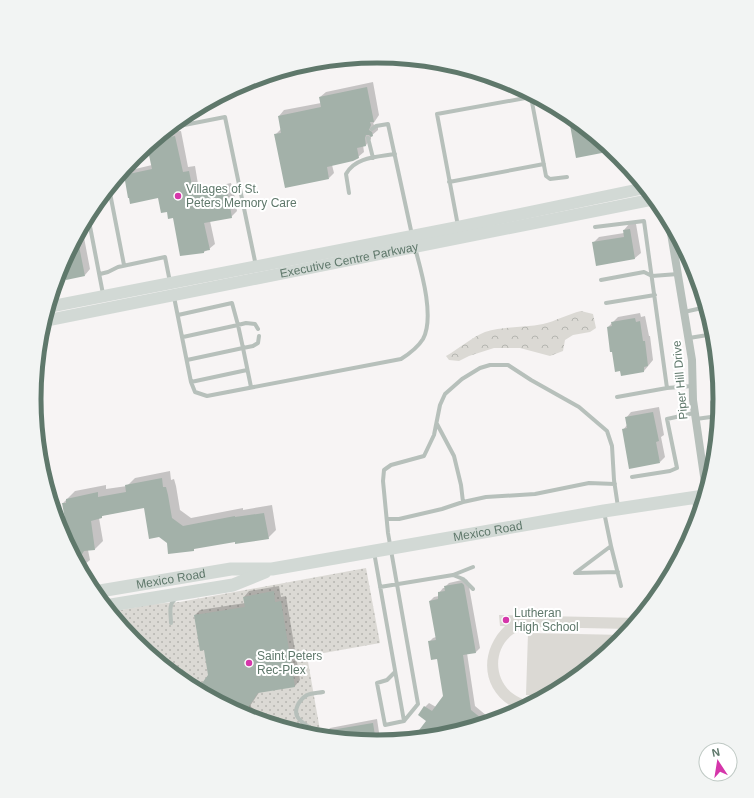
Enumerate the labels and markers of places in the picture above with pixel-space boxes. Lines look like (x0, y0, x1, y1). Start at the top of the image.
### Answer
place label: Villages of St. Peters Memory Care (186, 182, 297, 210)
marker: Villages of St. Peters Memory Care (173, 191, 183, 201)
place label: Lutheran High School (514, 606, 579, 634)
marker: Lutheran High School (501, 615, 511, 625)
place label: Saint Peters Rec-Plex (257, 649, 322, 677)
marker: Saint Peters Rec-Plex (244, 658, 254, 668)

